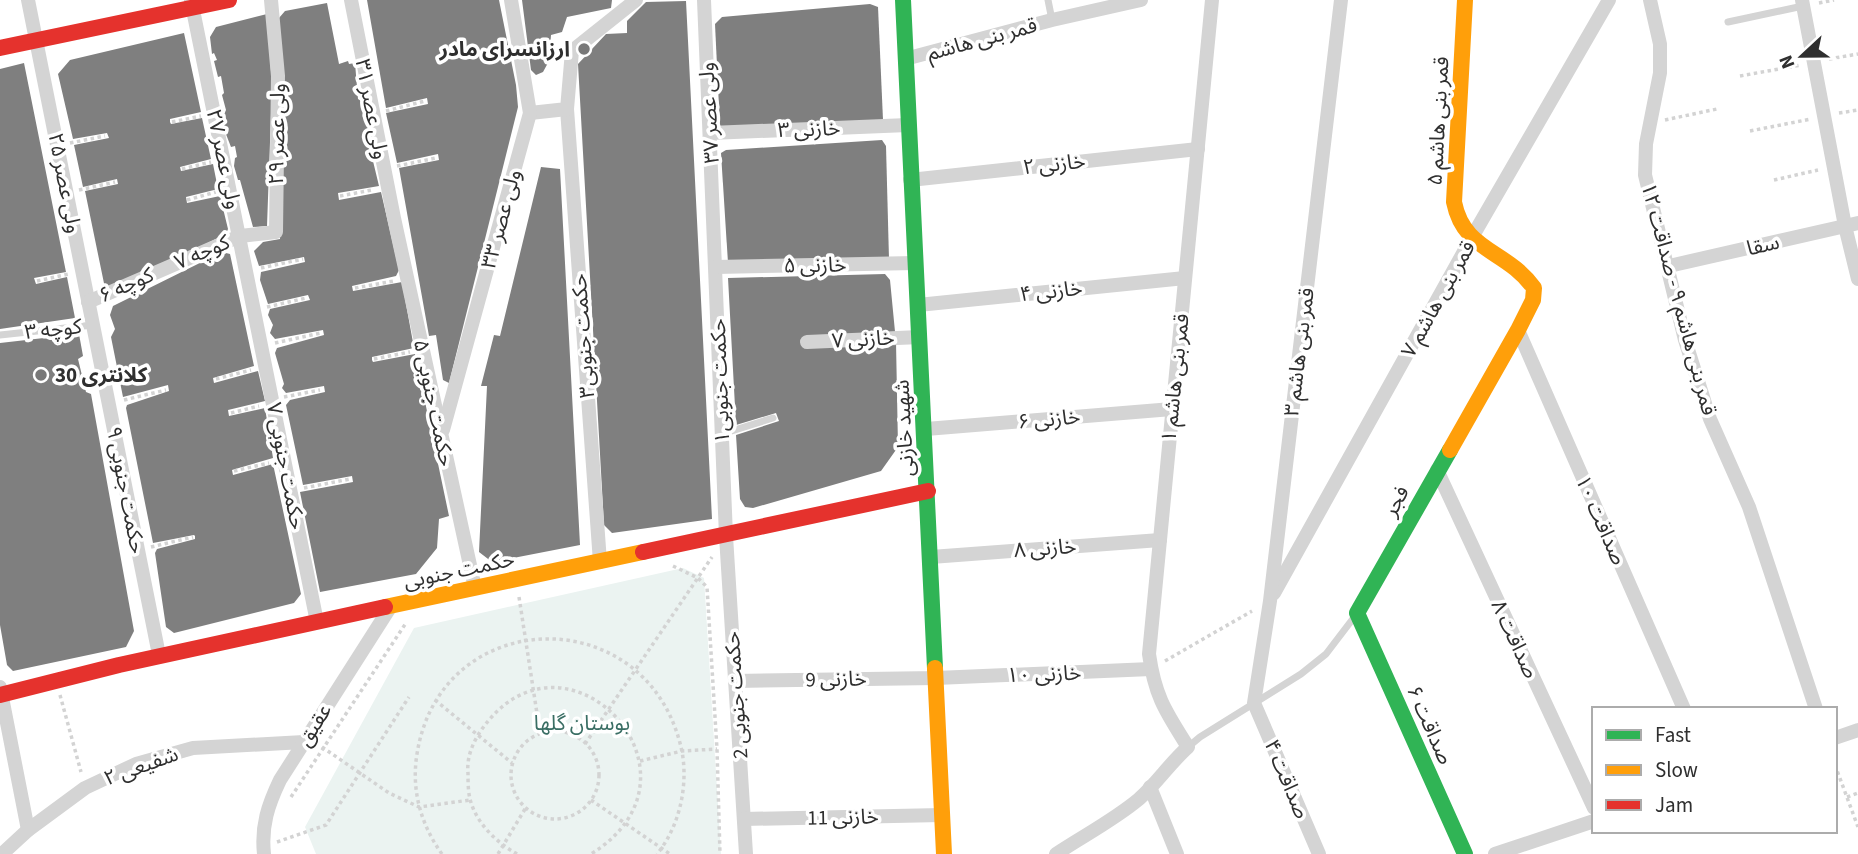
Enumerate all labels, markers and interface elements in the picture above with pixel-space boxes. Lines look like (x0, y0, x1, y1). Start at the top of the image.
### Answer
street label: قمر بنی هاشم (924, 10, 1040, 68)
north arrow (1767, 21, 1837, 91)
place label: ارزانسرای مادر (438, 34, 570, 64)
marker: ارزانسرای مادر (576, 41, 592, 57)
text: N (1773, 51, 1803, 73)
street label: ولی عصر ۳۱ (348, 56, 396, 162)
street label: قمر بنی هاشم ۵ (1420, 56, 1456, 186)
street label: ولی عصر ۳۷ (691, 62, 727, 164)
street label: ولی عصر ۲۹ (261, 83, 293, 185)
street label: ولی عصر ۲۷ (199, 106, 249, 212)
street label: خازنی ۳ (777, 113, 841, 145)
street label: ولی عصر ۲۵ (41, 130, 89, 236)
street label: خازنی ۲ (1021, 146, 1087, 182)
street label: ولی عصر ۳۳ (473, 166, 529, 272)
street label: قمر بنی هاشم ۹ - صداقت ۱۲ (1633, 179, 1725, 419)
street label: کوچه ۷ (170, 227, 235, 277)
street label: سقا (1744, 227, 1782, 263)
street label: قمر بنی هاشم ۷ (1394, 235, 1482, 363)
street label: خازنی ۵ (783, 249, 847, 281)
street label: کوچه ۶ (94, 259, 159, 310)
street label: حکمت جنوبی۳ (564, 273, 602, 399)
street label: خازنی ۴ (1018, 273, 1084, 309)
street label: قمر بنی هاشم ۳ (1276, 286, 1322, 418)
street label: کوچه ۳ (23, 311, 83, 347)
street label: قمر بنی هاشم ۱ (1153, 312, 1197, 444)
street label: حکمت جنوبی۱ (703, 318, 737, 444)
street label: خازنی ۷ (831, 322, 895, 356)
street label: حکمت جنوبی ۵ (406, 337, 462, 469)
place label: کلانتری 30 (55, 360, 148, 390)
marker: کلانتری 30 (33, 367, 49, 383)
street label: شهید خازنی (886, 379, 922, 477)
street label: حکمت جنوبی ۷ (259, 400, 313, 532)
street label: خازنی ۶ (1016, 401, 1082, 437)
street label: حکمت جنوبی ۹ (99, 424, 153, 556)
street label: صداقت ۱۰ (1568, 470, 1634, 570)
street label: فجر (1375, 480, 1417, 523)
street label: خازنی ۸ (1013, 531, 1077, 565)
street label: حکمت جنوبی (401, 544, 517, 596)
street label: صداقت ۸ (1484, 595, 1546, 683)
street label: حکمت جنوبی 2 (717, 630, 755, 760)
street label: خازنی ۱۰ (1006, 658, 1082, 690)
street label: خازنی 9 (805, 663, 867, 695)
street label: صداقت ۶ (1399, 681, 1461, 769)
street label: عقیق (289, 698, 339, 752)
legend (1592, 707, 1837, 833)
park label: بوستان گلها (534, 708, 630, 738)
text: Fast (1655, 720, 1691, 750)
street label: صداقت ۴ (1257, 735, 1317, 823)
street label: شفیعی ۲ (100, 739, 182, 793)
text: Slow (1655, 755, 1698, 785)
text: Jam (1655, 790, 1693, 820)
street label: خازنی 11 (807, 801, 879, 833)

